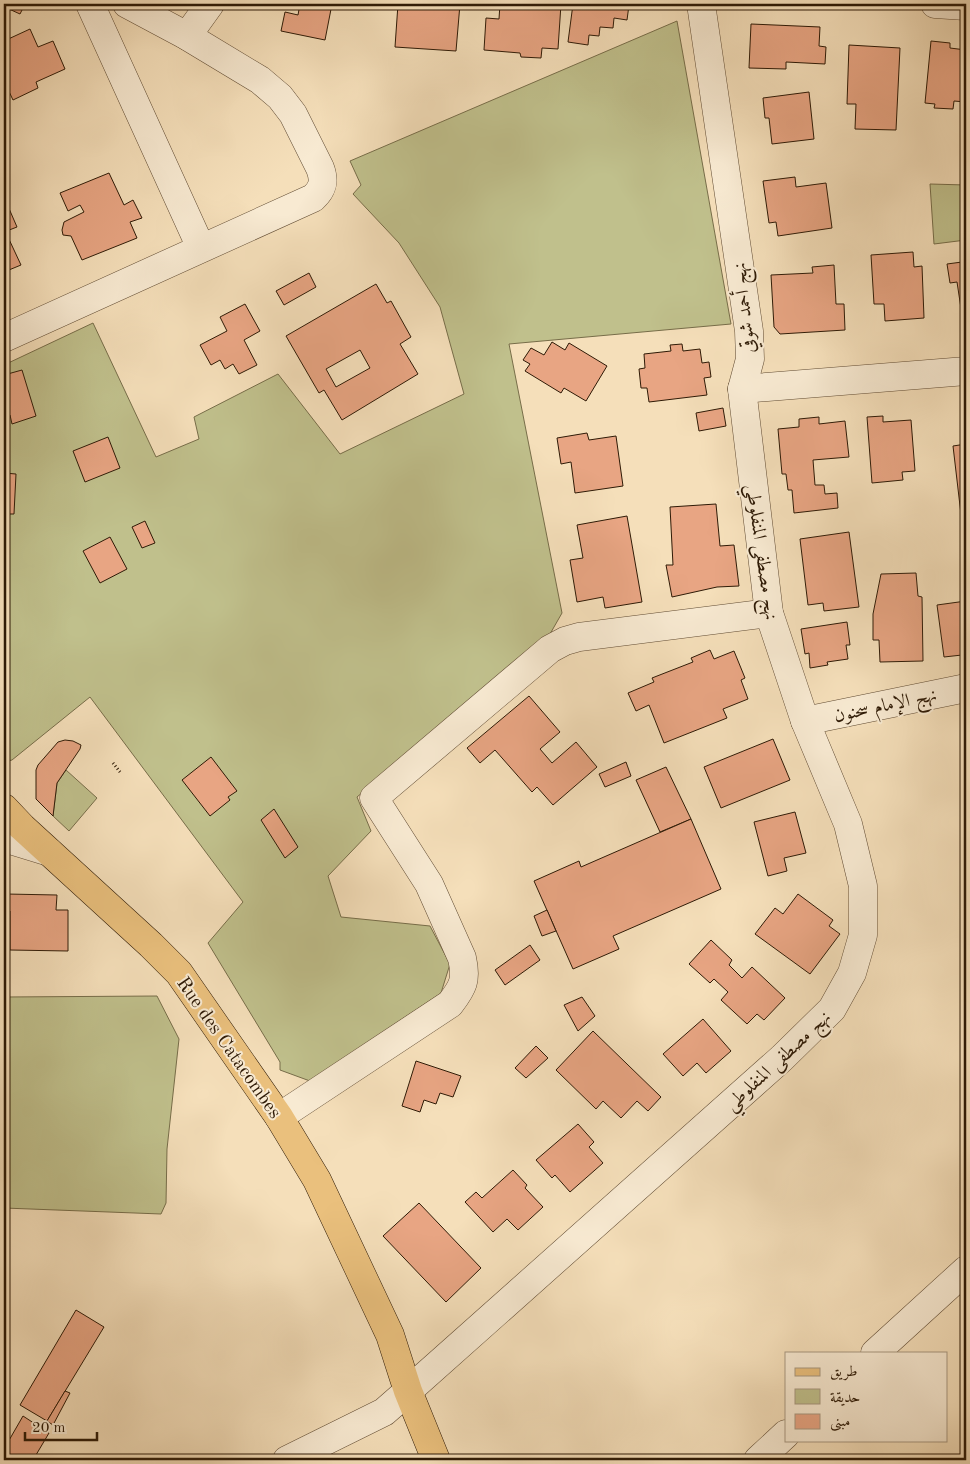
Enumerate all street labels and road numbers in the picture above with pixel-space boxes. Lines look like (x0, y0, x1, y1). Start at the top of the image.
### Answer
street label: نهج أحمد شوقي (726, 261, 766, 355)
street label: نهج مصطفى المنفلوطي (735, 483, 779, 623)
street label: نهج الإمام سحنون (832, 686, 940, 733)
street label: Rue des Catacombes (172, 974, 284, 1123)
street label: نهج مصطفى المنفلوطي (722, 1008, 840, 1121)

